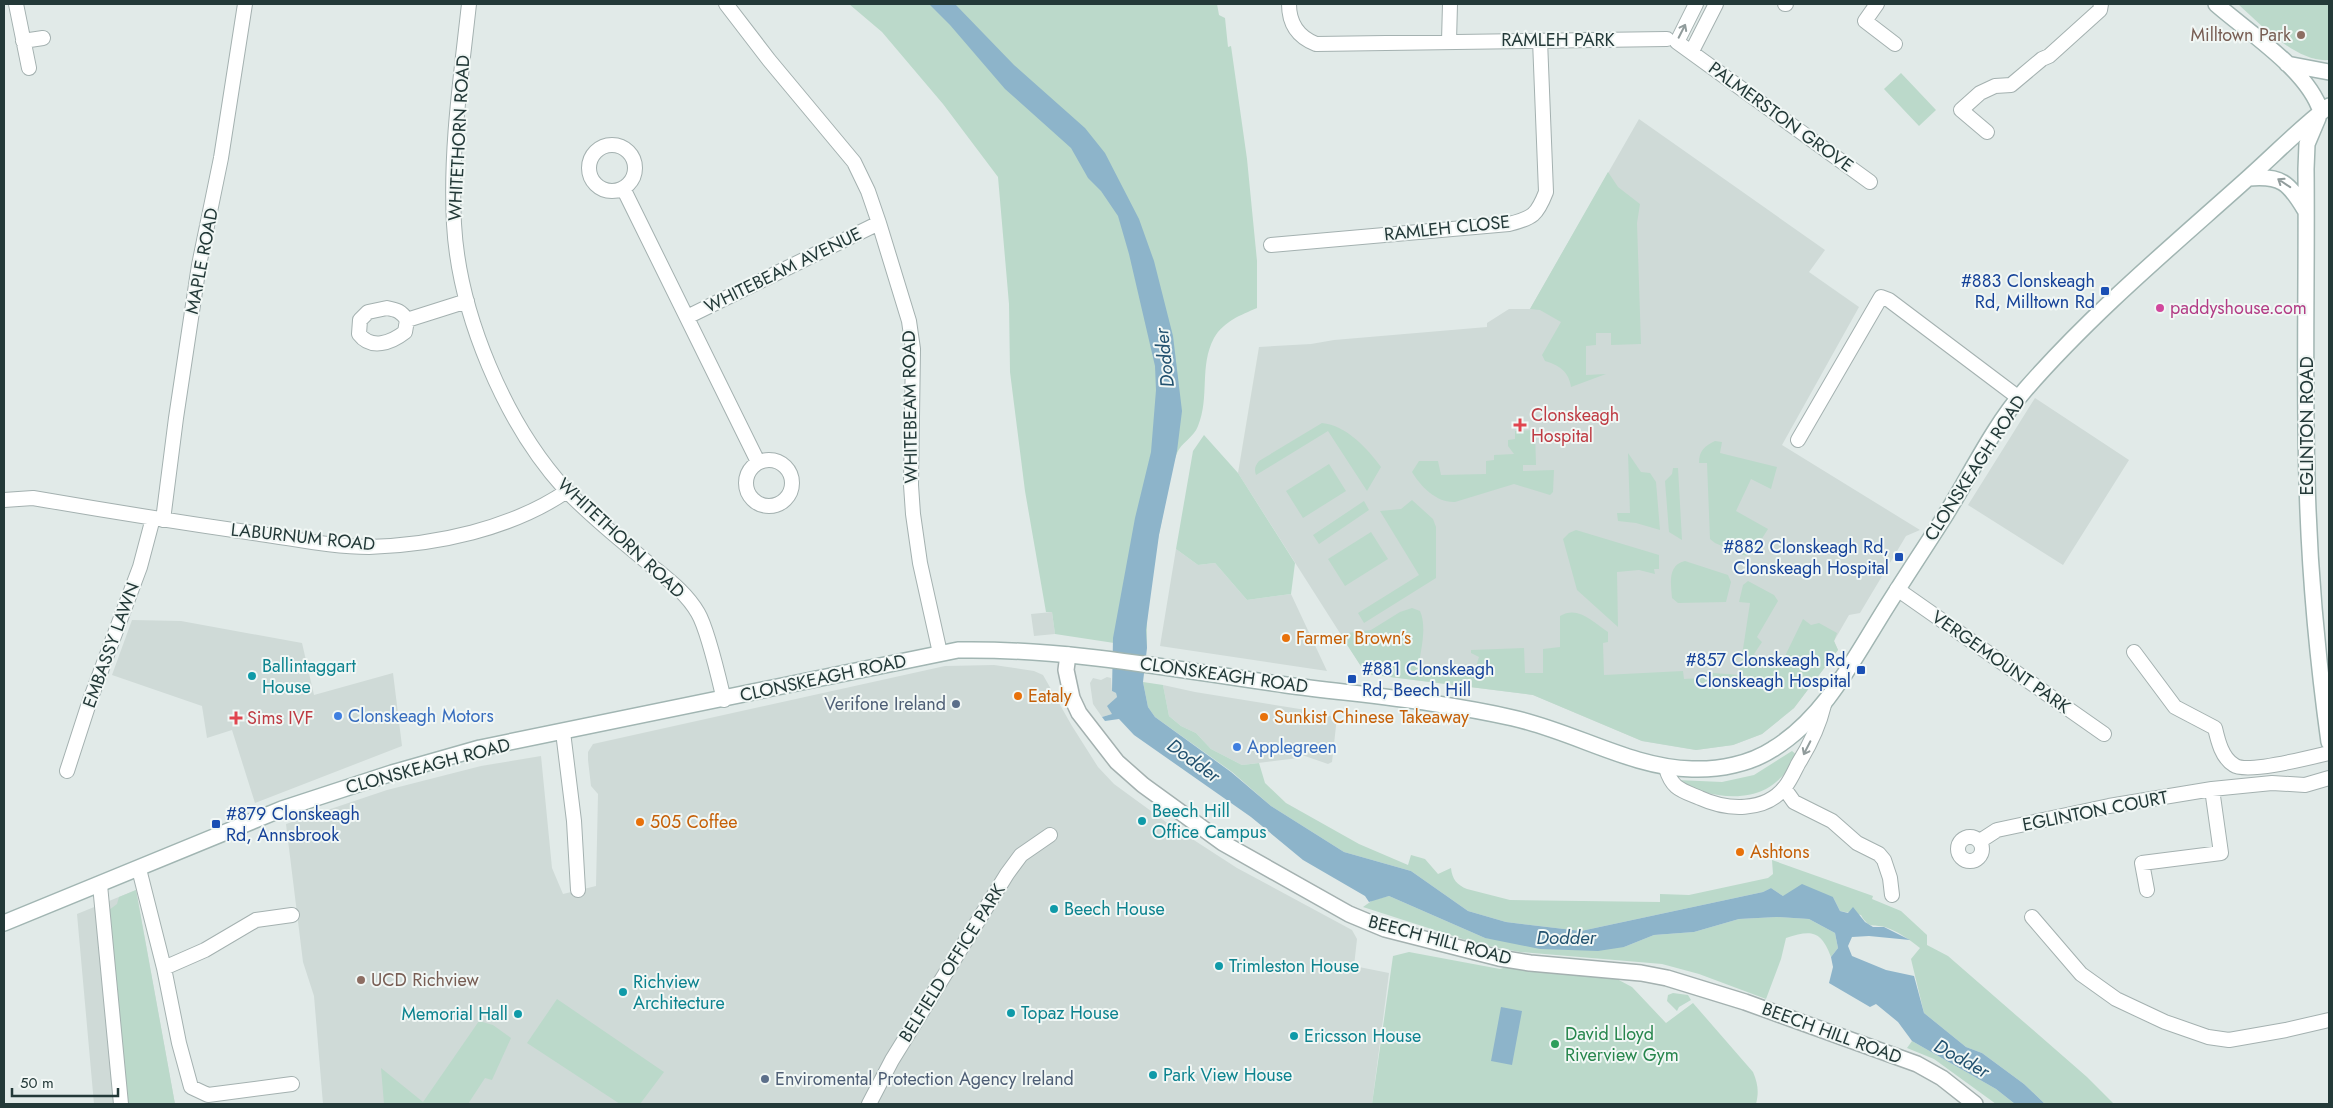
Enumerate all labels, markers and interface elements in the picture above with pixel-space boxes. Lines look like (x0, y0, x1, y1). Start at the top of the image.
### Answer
place label: Milltown Park (2190, 22, 2291, 48)
one-way arrow (1678, 24, 1687, 39)
street label: RAMLEH PARK (1501, 27, 1616, 53)
marker: Milltown Park (2295, 29, 2307, 41)
street label: WHITETHORN ROAD (442, 54, 476, 222)
street label: PALMERSTON GROVE (1703, 55, 1859, 179)
one-way arrow (2277, 178, 2291, 188)
street label: MAPLE ROAD (179, 206, 225, 316)
street label: RAMLEH CLOSE (1383, 208, 1511, 248)
street label: WHITEBEAM AVENUE (700, 221, 866, 319)
place label: #883 Clonskeagh Rd, Milltown Rd (1961, 268, 2095, 315)
marker: #883 Clonskeagh Rd, Milltown Rd (2099, 285, 2111, 297)
place label: paddyshouse.com (2170, 295, 2307, 321)
marker: paddyshouse.com (2154, 302, 2166, 314)
water label: Dodder (1148, 325, 1181, 389)
street label: WHITEBEAM ROAD (896, 330, 924, 484)
street label: EGLINTON ROAD (2294, 356, 2320, 496)
street label: CLONSKEAGH ROAD (1918, 390, 2032, 546)
place label: Clonskeagh Hospital (1531, 402, 1619, 449)
marker: Clonskeagh Hospital (1513, 418, 1527, 432)
street label: WHITETHORN ROAD (551, 472, 691, 604)
street label: LABURNUM ROAD (230, 516, 376, 558)
place label: #882 Clonskeagh Rd, Clonskeagh Hospital (1723, 534, 1889, 581)
marker: #882 Clonskeagh Rd, Clonskeagh Hospital (1893, 551, 1905, 563)
street label: EMBASSY LAWN (76, 579, 146, 711)
street label: VERGEMOUNT PARK (1926, 604, 2076, 720)
place label: Farmer Brown’s (1296, 625, 1411, 651)
marker: Farmer Brown’s (1280, 632, 1292, 644)
place label: #857 Clonskeagh Rd, Clonskeagh Hospital (1686, 647, 1851, 694)
street label: CLONSKEAGH ROAD (737, 648, 909, 708)
street label: CLONSKEAGH ROAD (1138, 650, 1310, 700)
place label: Ballintaggart House (262, 653, 356, 700)
place label: #881 Clonskeagh Rd, Beech Hill (1362, 656, 1494, 703)
marker: #857 Clonskeagh Rd, Clonskeagh Hospital (1855, 664, 1867, 676)
marker: Ballintaggart House (246, 670, 258, 682)
marker: #881 Clonskeagh Rd, Beech Hill (1346, 673, 1358, 685)
place label: Eataly (1028, 683, 1072, 709)
marker: Eataly (1012, 690, 1024, 702)
place label: Verifone Ireland (824, 691, 946, 717)
marker: Verifone Ireland (950, 698, 962, 710)
place label: Clonskeagh Motors (348, 703, 494, 729)
place label: Sunkist Chinese Takeaway (1274, 704, 1469, 730)
place label: Sims IVF (247, 705, 314, 731)
marker: Clonskeagh Motors (332, 710, 344, 722)
marker: Sims IVF (229, 711, 243, 725)
marker: Sunkist Chinese Takeaway (1258, 711, 1270, 723)
street label: CLONSKEAGH ROAD (343, 732, 513, 800)
water label: Dodder (1162, 732, 1227, 790)
place label: Applegreen (1247, 734, 1337, 760)
one-way arrow (1802, 740, 1811, 755)
marker: Applegreen (1231, 741, 1243, 753)
street label: EGLINTON COURT (2020, 784, 2171, 838)
place label: Beech Hill Office Campus (1152, 798, 1266, 845)
place label: #879 Clonskeagh Rd, Annsbrook (226, 801, 360, 848)
place label: 505 Coffee (650, 809, 738, 835)
marker: Beech Hill Office Campus (1136, 815, 1148, 827)
marker: 505 Coffee (634, 816, 646, 828)
marker: #879 Clonskeagh Rd, Annsbrook (210, 818, 222, 830)
place label: Ashtons (1750, 839, 1809, 865)
marker: Ashtons (1734, 846, 1746, 858)
street label: BELFIELD OFFICE PARK (893, 878, 1012, 1047)
place label: Beech House (1064, 896, 1165, 922)
marker: Beech House (1048, 903, 1060, 915)
street label: BEECH HILL ROAD (1366, 908, 1514, 972)
water label: Dodder (1536, 924, 1597, 951)
place label: Trimleston House (1229, 953, 1359, 979)
marker: Trimleston House (1213, 960, 1225, 972)
place label: UCD Richview (371, 967, 480, 993)
place label: Richview Architecture (633, 969, 725, 1016)
marker: UCD Richview (355, 974, 367, 986)
marker: Richview Architecture (617, 986, 629, 998)
street label: BEECH HILL ROAD (1758, 996, 1906, 1070)
place label: Topaz House (1021, 1000, 1119, 1026)
place label: Memorial Hall (401, 1001, 508, 1027)
marker: Topaz House (1005, 1007, 1017, 1019)
marker: Memorial Hall (512, 1008, 524, 1020)
place label: David Lloyd Riverview Gym (1565, 1021, 1679, 1068)
place label: Ericsson House (1304, 1023, 1421, 1049)
marker: Ericsson House (1288, 1030, 1300, 1042)
water label: Dodder (1929, 1032, 1996, 1085)
marker: David Lloyd Riverview Gym (1549, 1038, 1561, 1050)
place label: Park View House (1163, 1062, 1292, 1088)
scale bar (12, 1066, 119, 1098)
place label: Enviromental Protection Agency Ireland (775, 1066, 1074, 1092)
marker: Park View House (1147, 1069, 1159, 1081)
text: 50 m (20, 1072, 54, 1094)
marker: Enviromental Protection Agency Ireland (759, 1073, 771, 1085)

